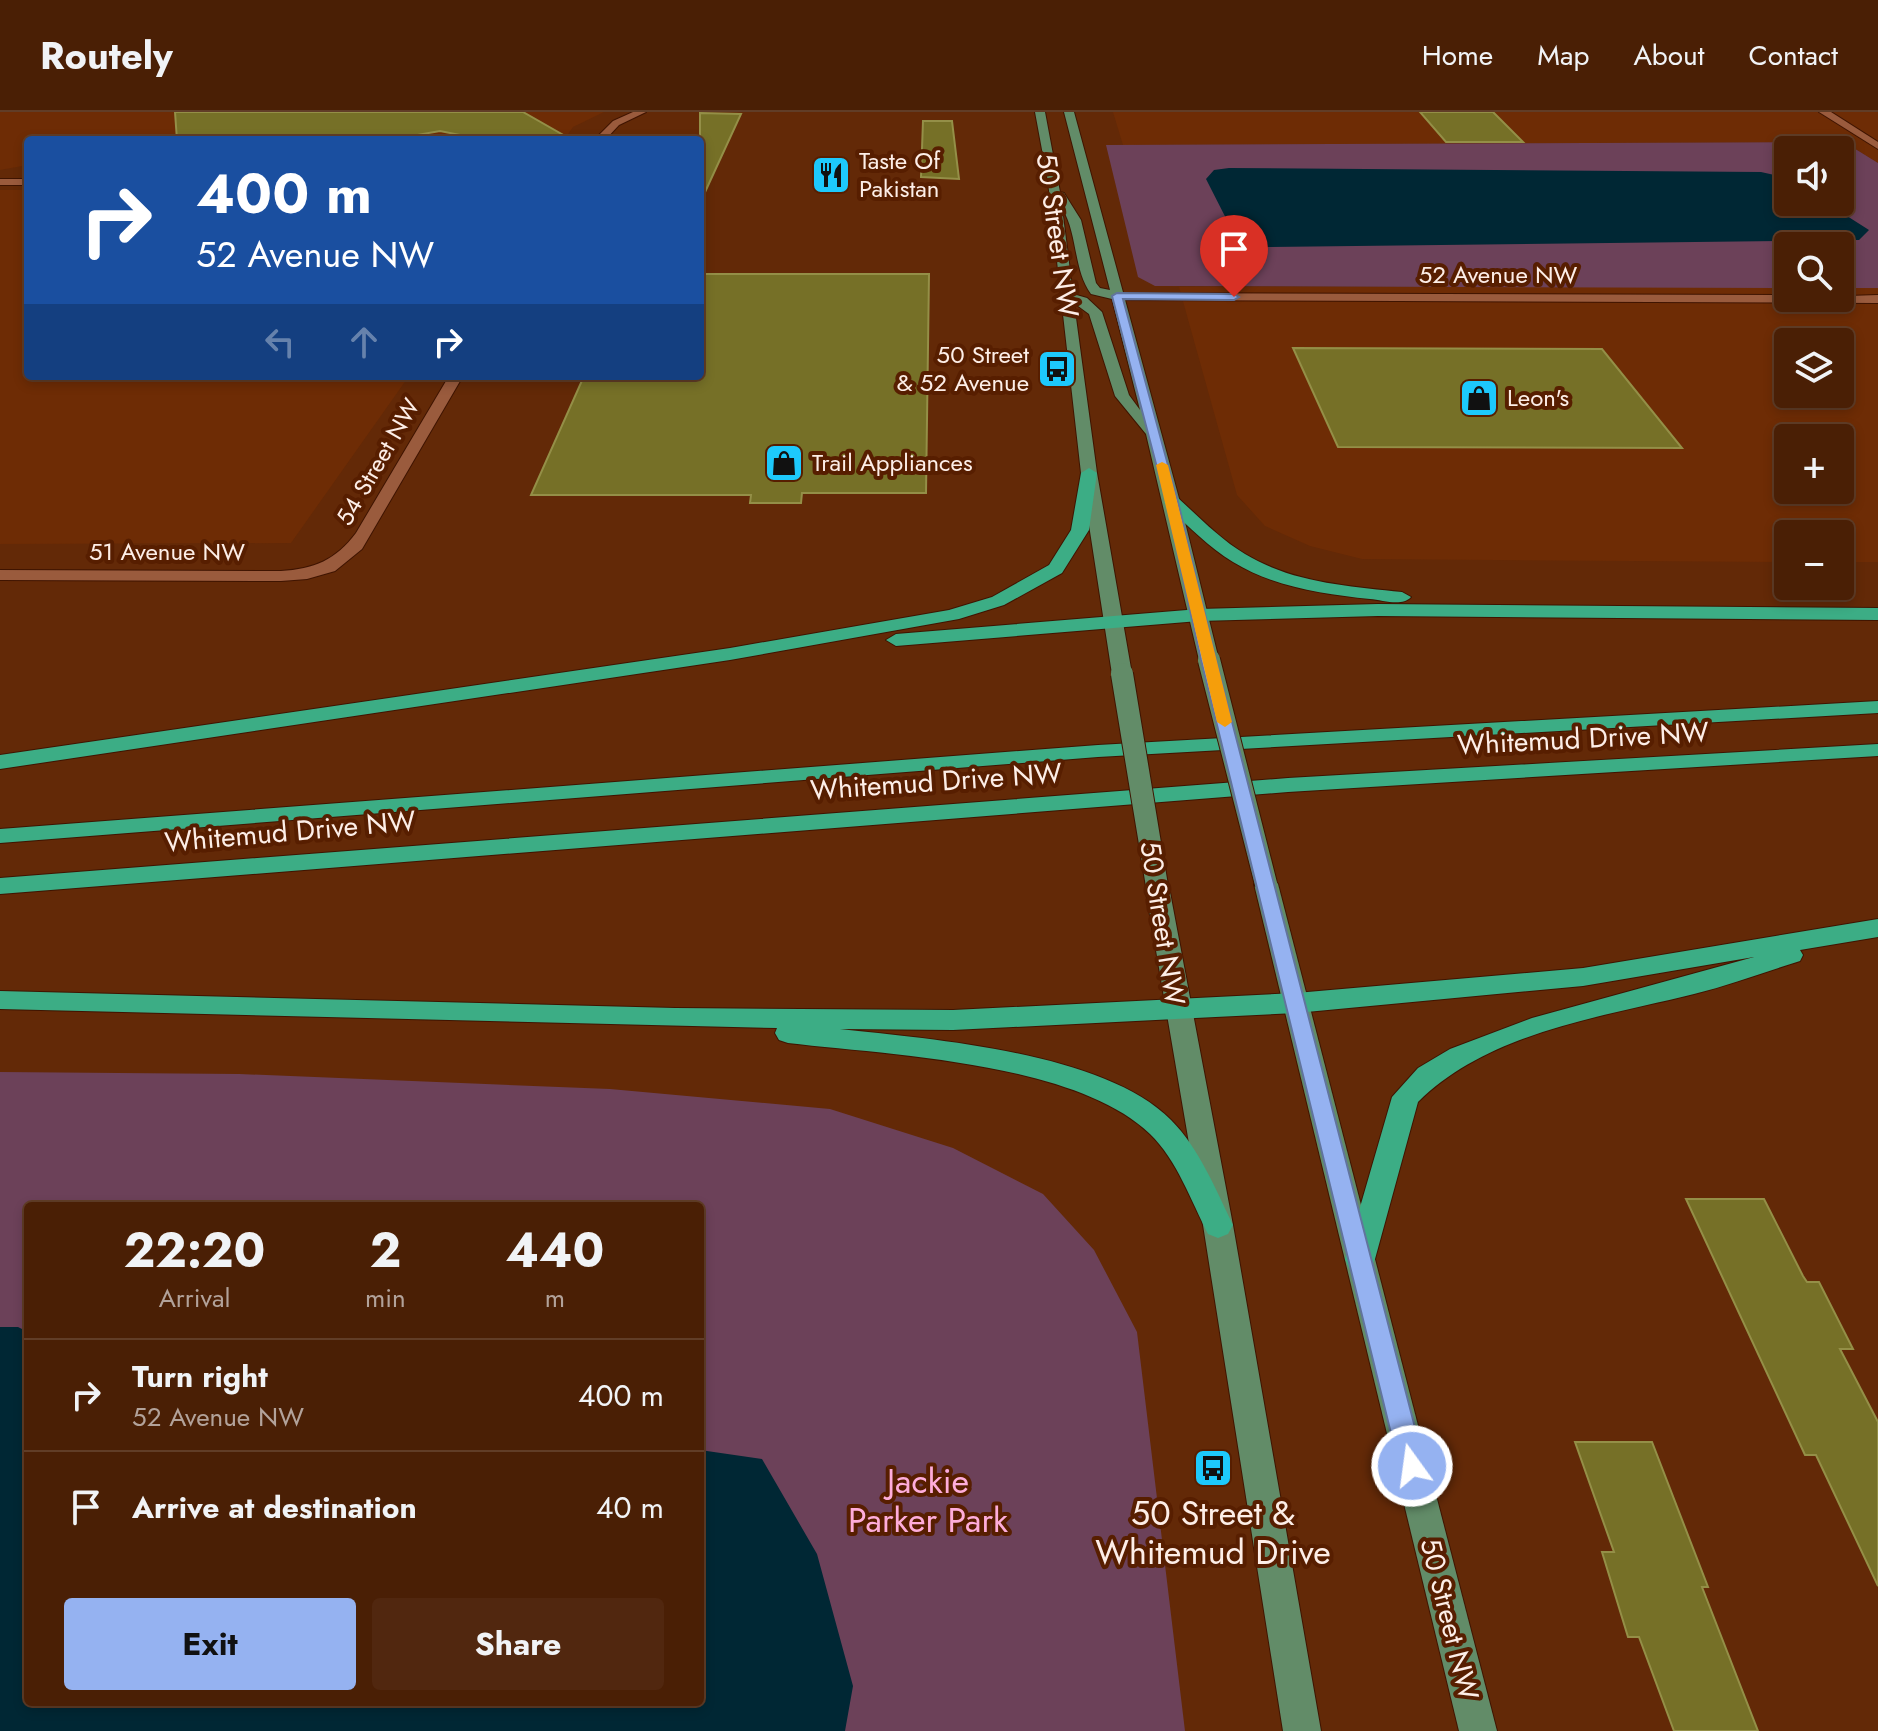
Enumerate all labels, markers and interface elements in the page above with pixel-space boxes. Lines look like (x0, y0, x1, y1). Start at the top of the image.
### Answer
text: Routely (40, 28, 173, 83)
text: Home (1422, 35, 1493, 76)
text: Map (1537, 35, 1589, 76)
text: About (1633, 35, 1705, 76)
text: Contact (1749, 35, 1838, 76)
map controls (1774, 136, 1854, 600)
button: sound (1774, 136, 1854, 216)
place label: Taste Of Pakistan (859, 143, 941, 206)
street label: 50 Street NW (1026, 150, 1089, 320)
text: 400 m (196, 153, 372, 234)
restaurant icon: Taste Of Pakistan (810, 154, 852, 196)
icon: right (64, 168, 168, 272)
pin (1200, 215, 1268, 297)
icon: arrive (1212, 227, 1256, 271)
text: 52 Avenue NW (196, 228, 434, 280)
button: search (1774, 232, 1854, 312)
street label: 52 Avenue NW (1419, 257, 1578, 292)
icon: left (258, 320, 302, 364)
icon: ahead (342, 320, 386, 364)
icon: right (426, 320, 470, 364)
button: layers (1774, 328, 1854, 408)
place label: 50 Street & 52 Avenue (896, 337, 1029, 400)
bus stop icon: 50 Street & 52 Avenue (1036, 348, 1078, 390)
shop icon: Leon's (1458, 377, 1500, 419)
place label: Leon's (1507, 380, 1569, 415)
street label: 54 Street NW (327, 392, 428, 532)
button: + (1774, 424, 1854, 504)
shop icon: Trail Appliances (763, 442, 805, 484)
place label: Trail Appliances (812, 445, 973, 480)
button: − (1774, 520, 1854, 600)
street label: 51 Avenue NW (89, 534, 245, 569)
street label: Whitemud Drive NW (1456, 711, 1710, 766)
street label: Whitemud Drive NW (809, 752, 1063, 811)
street label: Whitemud Drive NW (163, 800, 418, 863)
street label: 50 Street NW (1129, 838, 1196, 1008)
text: 22:20 (124, 1216, 265, 1285)
text: 2 (370, 1216, 401, 1285)
text: 440 (505, 1216, 604, 1285)
text: Arrival (159, 1279, 230, 1317)
text: min (365, 1279, 406, 1317)
text: m (545, 1279, 565, 1317)
text: Turn right (132, 1355, 268, 1398)
icon: right (64, 1373, 108, 1417)
text: 400 m (578, 1374, 664, 1417)
text: 52 Avenue NW (132, 1398, 304, 1436)
position arrow (1370, 1424, 1454, 1508)
bus stop icon: 50 Street & Whitemud Drive (1192, 1447, 1234, 1489)
park label: Jackie Parker Park (848, 1457, 1008, 1545)
icon: arrive (64, 1485, 108, 1529)
text: Arrive at destination (132, 1486, 417, 1529)
text: 40 m (596, 1486, 664, 1529)
place label: 50 Street & Whitemud Drive (1095, 1489, 1331, 1577)
street label: 50 Street NW (1410, 1534, 1490, 1705)
button: Exit (64, 1598, 356, 1690)
button: Share (372, 1598, 664, 1690)

